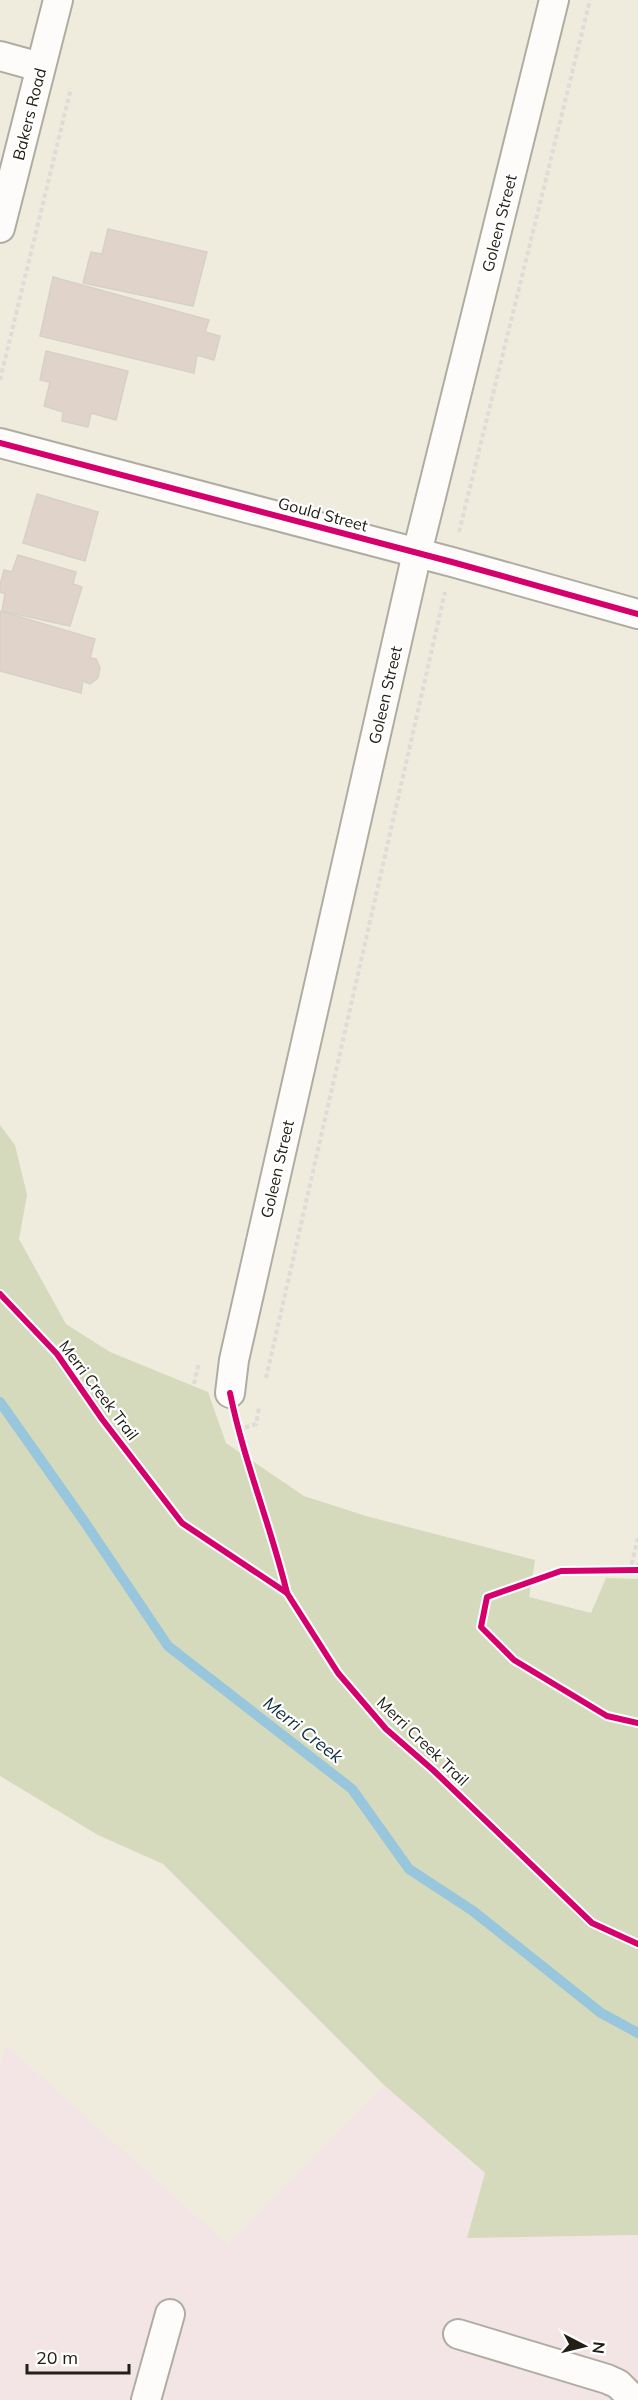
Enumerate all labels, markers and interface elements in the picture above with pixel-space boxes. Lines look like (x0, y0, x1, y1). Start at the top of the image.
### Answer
street label: Bakers Road (8, 66, 50, 162)
street label: Goleen Street (477, 172, 521, 274)
street label: Gould Street (276, 492, 370, 536)
street label: Goleen Street (364, 644, 406, 746)
street label: Goleen Street (256, 1118, 298, 1220)
street label: Merri Creek Trail (55, 1336, 143, 1444)
water label: Merri Creek (259, 1691, 348, 1768)
street label: Merri Creek Trail (373, 1692, 473, 1790)
north arrow (554, 2316, 614, 2376)
scale bar (27, 2337, 129, 2375)
text: N (588, 2341, 610, 2355)
text: 20 m (36, 2346, 78, 2369)

